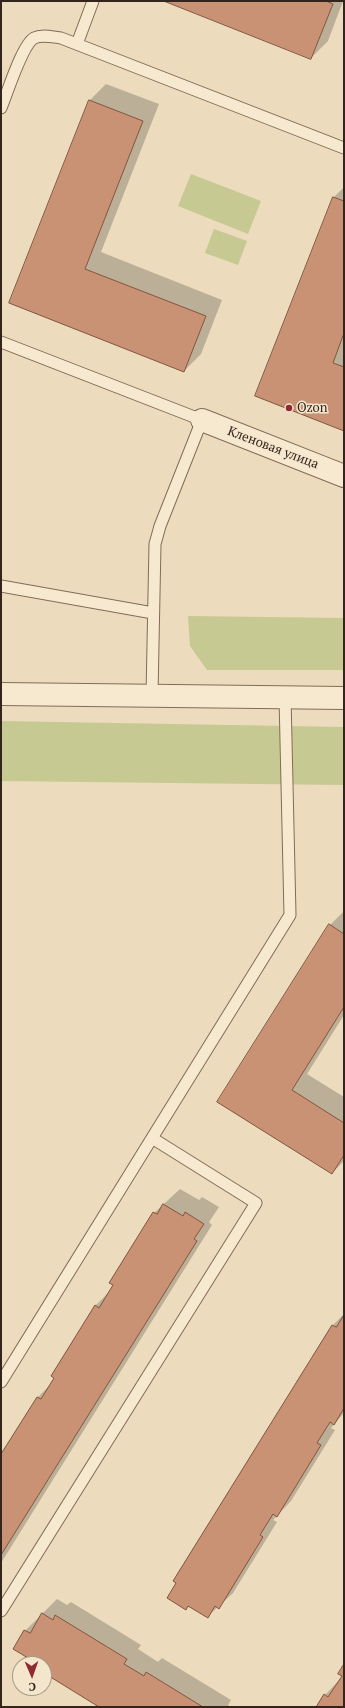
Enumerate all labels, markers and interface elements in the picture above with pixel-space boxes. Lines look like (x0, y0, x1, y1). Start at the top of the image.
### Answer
place label: Ozon (297, 400, 327, 416)
marker: Ozon (284, 403, 294, 413)
street label: Кленовая улица (225, 423, 321, 473)
north arrow (12, 1656, 52, 1696)
text: С (29, 1680, 36, 1694)

